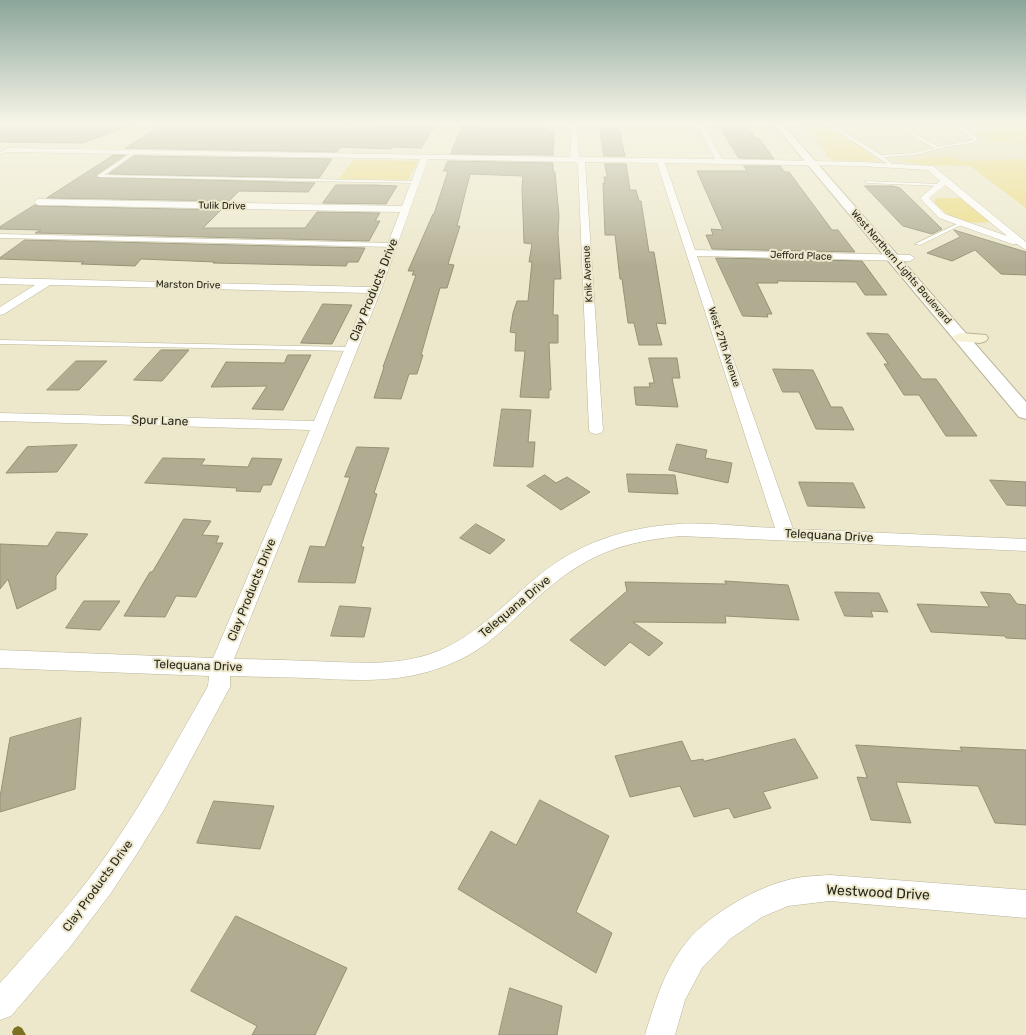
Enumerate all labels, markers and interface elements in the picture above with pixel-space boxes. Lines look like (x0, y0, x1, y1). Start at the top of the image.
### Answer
street label: Tulik Drive (198, 200, 246, 212)
street label: West Northern Lights Boulevard (848, 207, 954, 327)
street label: Clay Products Drive (347, 236, 401, 344)
street label: Knik Avenue (581, 245, 595, 303)
street label: Jefford Place (770, 249, 832, 263)
street label: Marston Drive (156, 278, 220, 292)
street label: West 27th Avenue (705, 306, 743, 388)
street label: Spur Lane (131, 413, 189, 429)
street label: Telequana Drive (784, 526, 874, 546)
street label: Clay Products Drive (225, 536, 279, 644)
street label: Telequana Drive (476, 573, 554, 641)
street label: Telequana Drive (153, 657, 243, 675)
street label: Clay Products Drive (60, 837, 136, 935)
street label: Westwood Drive (826, 882, 930, 904)

